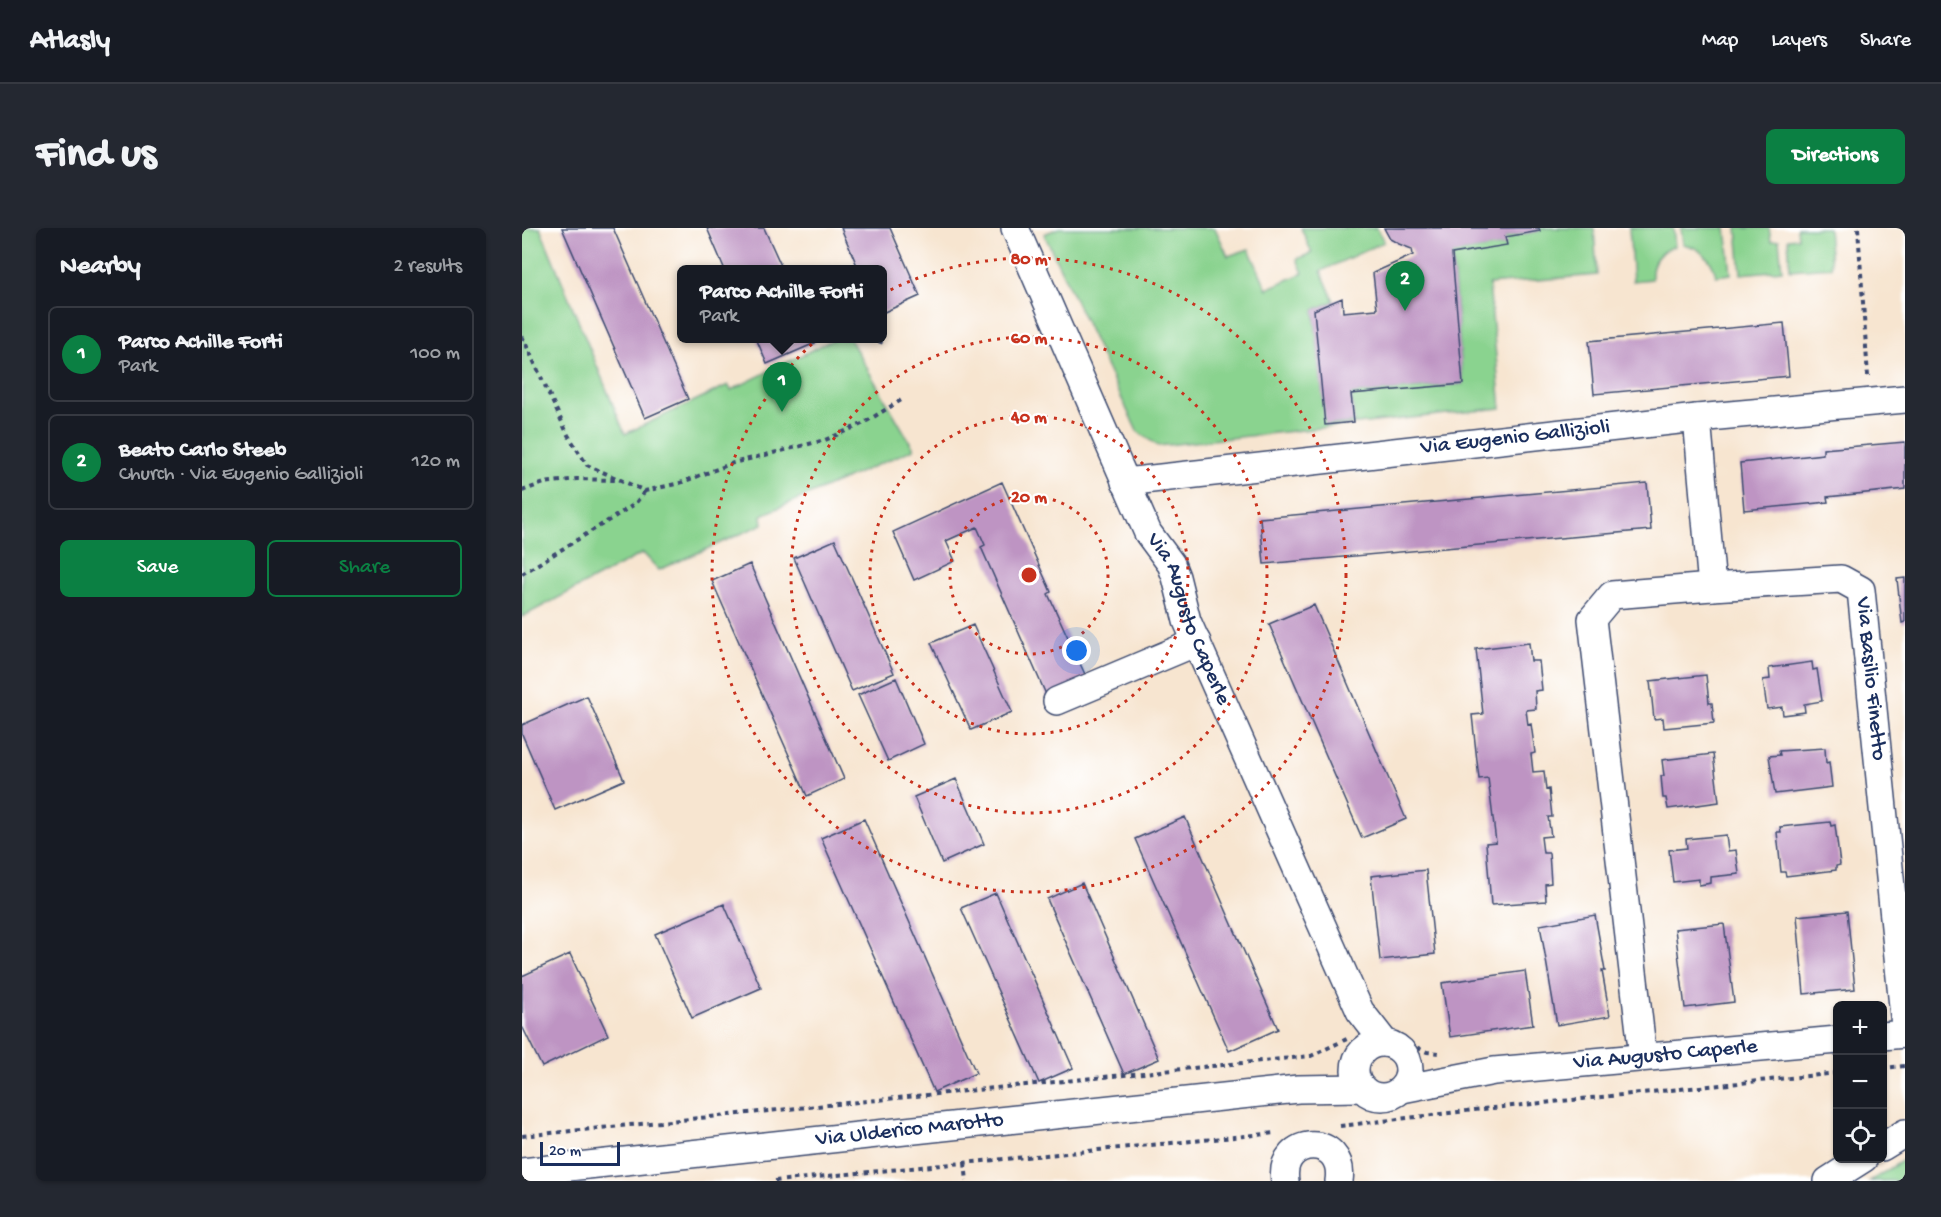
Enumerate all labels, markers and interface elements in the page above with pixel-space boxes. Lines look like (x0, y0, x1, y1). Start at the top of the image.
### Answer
text: Atlasly (30, 25, 110, 58)
text: Map (1702, 29, 1738, 54)
text: Layers (1771, 29, 1827, 54)
text: Share (1860, 29, 1911, 54)
button: Directions (1766, 129, 1905, 184)
text: Find us (36, 132, 156, 181)
text: 80 m (1010, 250, 1048, 271)
text: Nearby (60, 252, 141, 283)
text: 2 results (393, 256, 462, 279)
pin: 2 (1386, 262, 1424, 311)
popup (677, 265, 887, 343)
text: Parco Achille Forti (700, 280, 864, 306)
text: Park (700, 306, 738, 329)
text: 60 m (1011, 329, 1047, 350)
text: Parco Achille Forti (119, 330, 283, 356)
text: 1 (77, 343, 86, 366)
text: 100 m (410, 343, 460, 366)
text: Park (119, 356, 157, 379)
pin: 1 (762, 362, 802, 412)
text: 40 m (1010, 408, 1047, 429)
street label: Via Eugenio Gallizioli (1419, 415, 1612, 462)
text: Beato Carlo Steeb (119, 438, 286, 464)
text: 2 (77, 451, 86, 474)
text: 120 m (412, 451, 460, 474)
text: Church · Via Eugenio Gallizioli (119, 464, 363, 487)
text: 20 m (1011, 488, 1047, 509)
street label: Via Augusto Caperle (1139, 528, 1236, 710)
button: Save (60, 540, 255, 597)
button: Share (267, 540, 462, 597)
centre of rings (1019, 565, 1039, 585)
street label: Via Basilio Finetto (1849, 595, 1891, 762)
your location (1062, 636, 1091, 665)
map controls (1833, 1001, 1887, 1163)
button: + (1833, 1001, 1887, 1055)
street label: Via Augusto Caperle (1571, 1034, 1759, 1077)
button: − (1833, 1055, 1887, 1109)
street label: Via Ulderico Marotto (813, 1108, 1005, 1154)
button: locate (1833, 1109, 1887, 1163)
scale bar (540, 1139, 620, 1166)
text: 20 m (549, 1143, 581, 1162)

